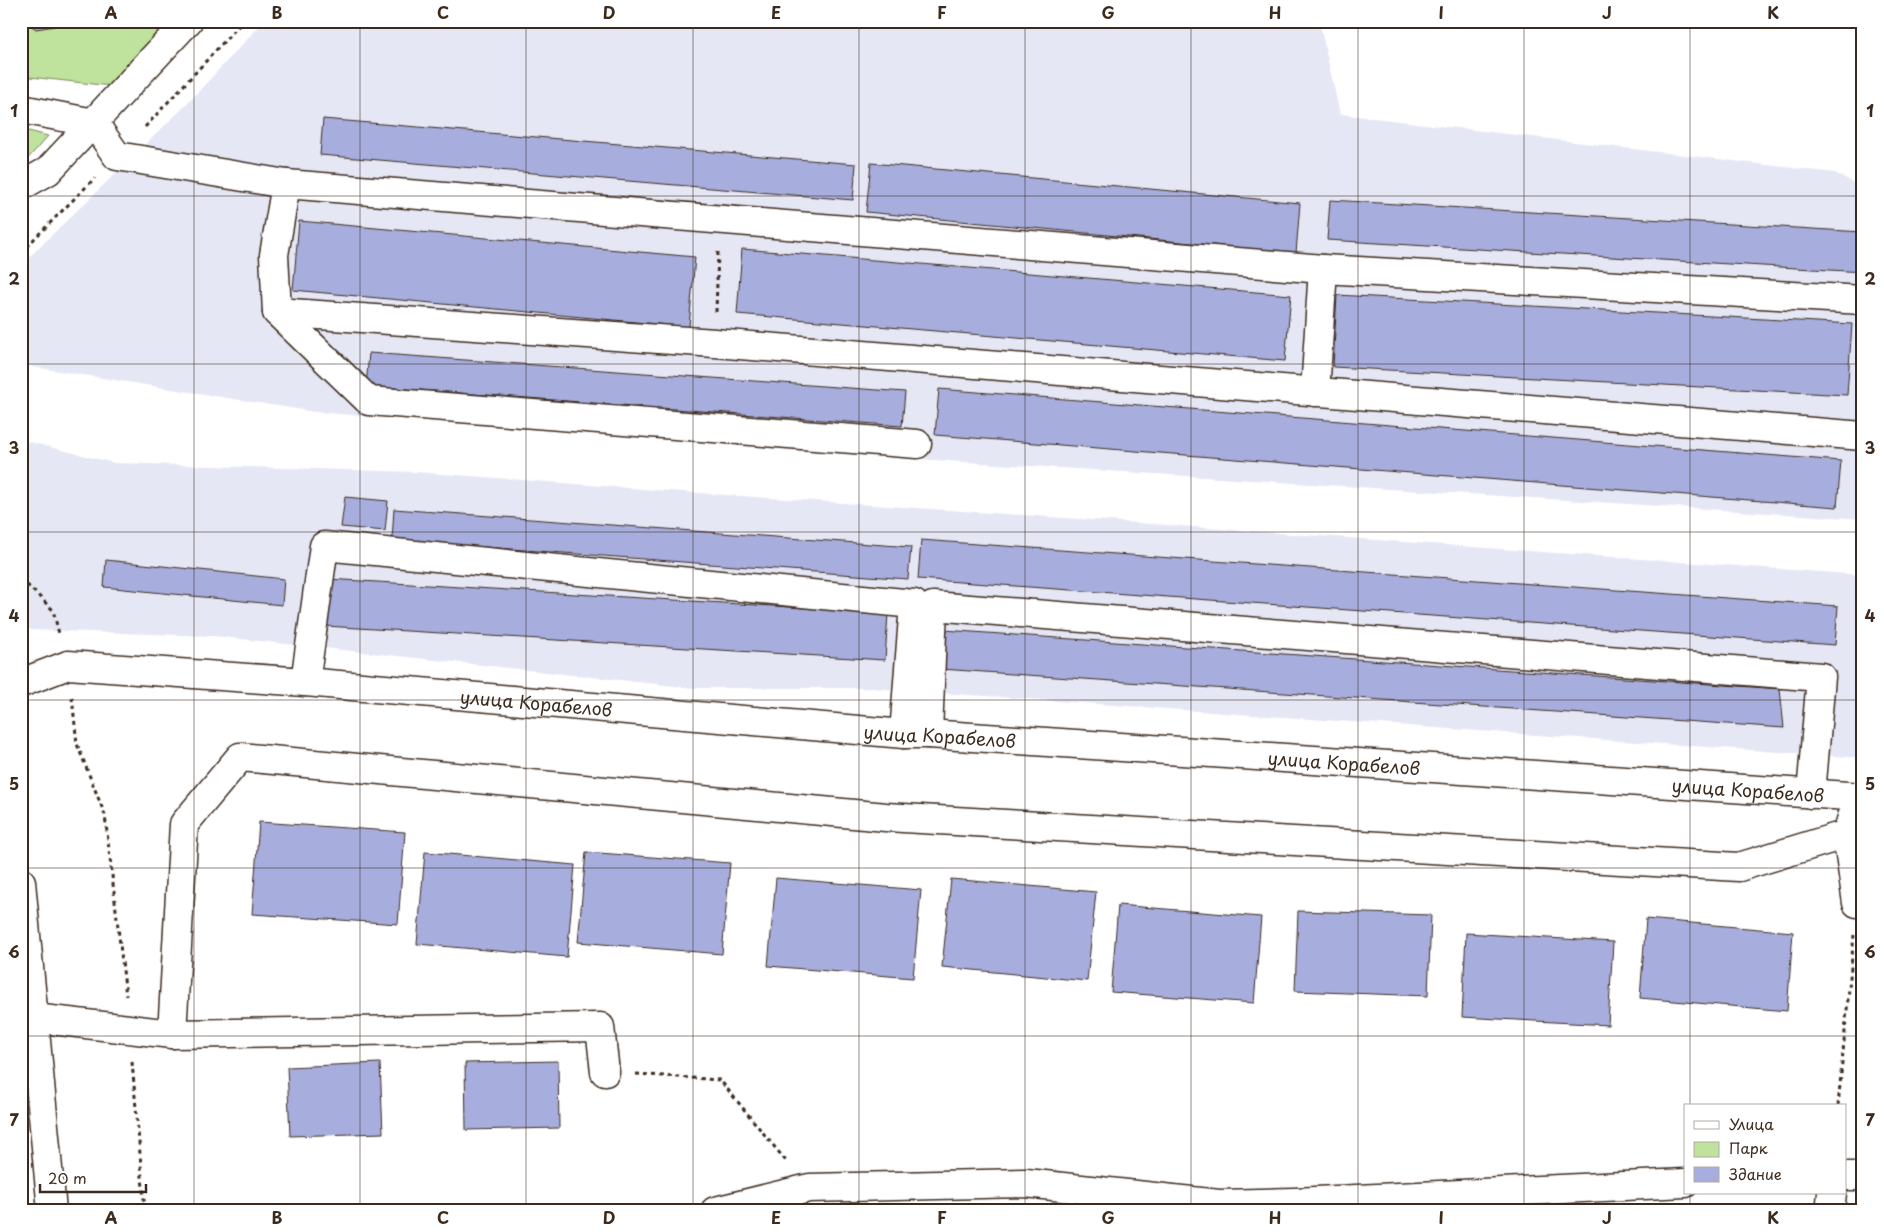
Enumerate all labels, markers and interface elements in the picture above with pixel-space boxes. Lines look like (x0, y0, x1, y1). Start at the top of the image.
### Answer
text: A (105, 0, 118, 24)
text: B (272, 0, 283, 24)
text: C (437, 0, 449, 24)
text: D (603, 0, 615, 24)
text: E (771, 0, 781, 24)
text: F (937, 0, 947, 24)
text: G (1101, 0, 1115, 24)
text: H (1269, 0, 1281, 24)
text: I (1438, 0, 1444, 24)
text: J (1602, 0, 1612, 24)
text: K (1767, 0, 1779, 24)
text: 1 (10, 98, 18, 122)
text: 1 (1866, 98, 1874, 122)
text: 2 (8, 266, 20, 290)
text: 2 (1864, 266, 1876, 290)
text: 3 (9, 435, 19, 459)
text: 3 (1865, 435, 1875, 459)
text: 4 (9, 603, 20, 627)
text: 4 (1865, 603, 1876, 627)
street label: улица Корабелов (459, 682, 613, 722)
street label: улица Корабелов (862, 717, 1017, 753)
street label: улица Корабелов (1267, 743, 1421, 781)
text: 5 (9, 771, 19, 795)
street label: улица Корабелов (1671, 771, 1825, 808)
text: 5 (1865, 771, 1875, 795)
text: 6 (8, 939, 20, 963)
text: 6 (1864, 939, 1876, 963)
legend (1684, 1104, 1846, 1194)
text: 7 (9, 1107, 19, 1131)
text: 7 (1865, 1107, 1875, 1131)
text: Улица (1729, 1112, 1774, 1135)
text: Парк (1729, 1136, 1768, 1159)
scale bar (40, 1162, 146, 1194)
text: Здание (1729, 1162, 1782, 1185)
text: 20 m (48, 1166, 87, 1189)
text: A (105, 1205, 118, 1229)
text: B (272, 1205, 283, 1229)
text: C (437, 1205, 449, 1229)
text: D (603, 1205, 615, 1229)
text: E (771, 1205, 781, 1229)
text: F (937, 1205, 947, 1229)
text: G (1101, 1205, 1115, 1229)
text: H (1269, 1205, 1281, 1229)
text: I (1438, 1205, 1444, 1229)
text: J (1602, 1205, 1612, 1229)
text: K (1767, 1205, 1779, 1229)

